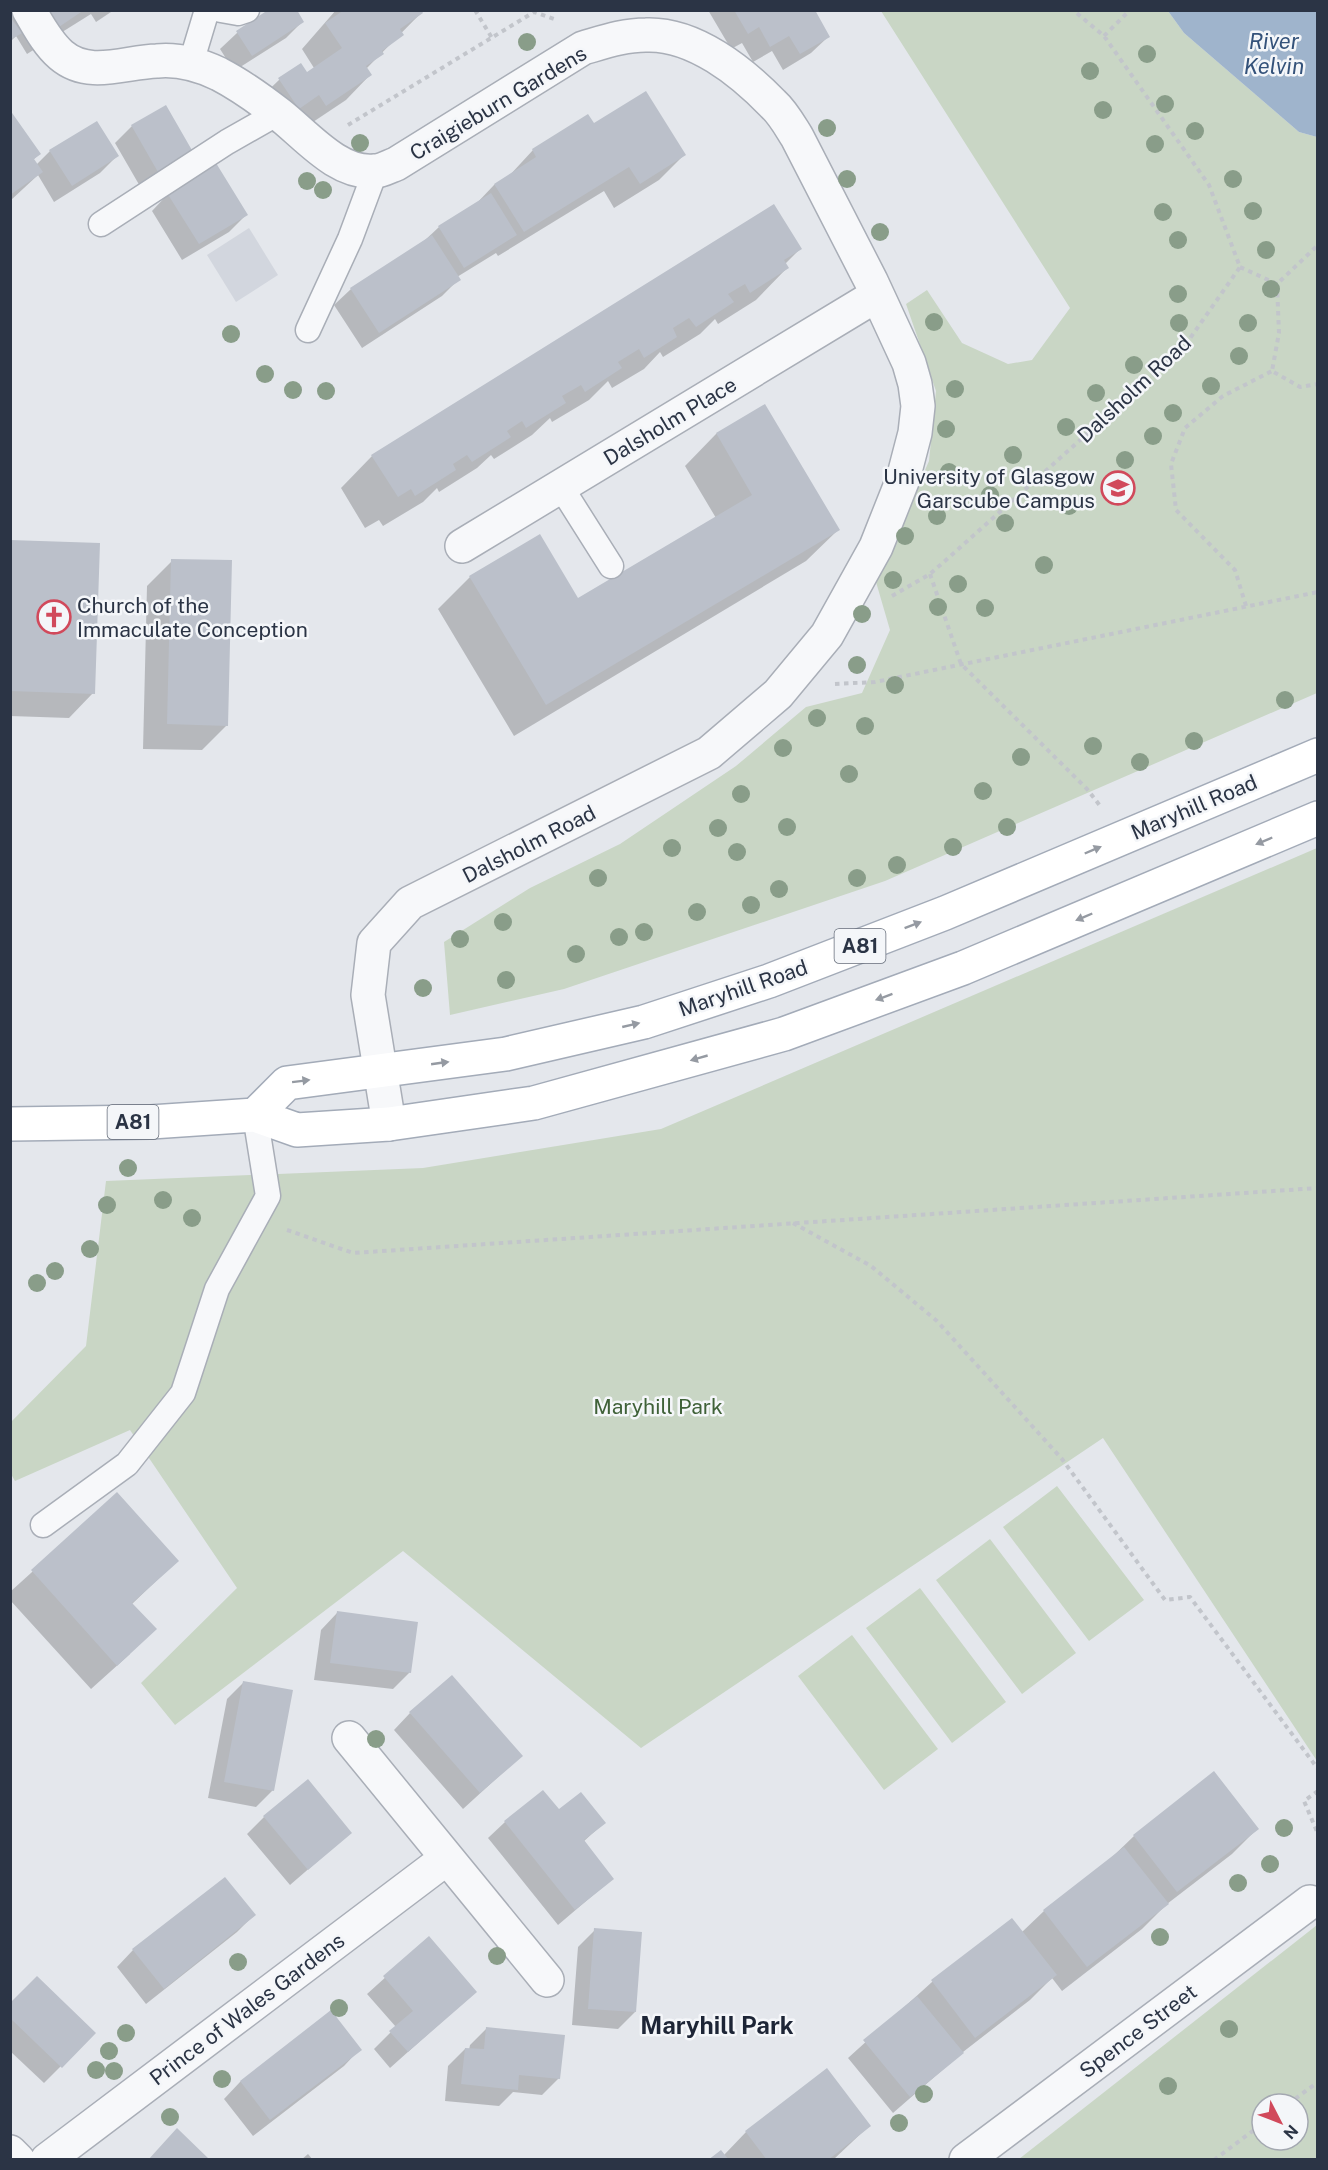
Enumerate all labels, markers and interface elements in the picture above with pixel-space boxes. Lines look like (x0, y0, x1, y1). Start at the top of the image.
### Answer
water label: River Kelvin (1244, 28, 1304, 79)
street label: Craigieburn Gardens (405, 40, 591, 166)
street label: Dalsholm Road (1072, 330, 1196, 448)
street label: Dalsholm Place (599, 371, 741, 471)
place label: University of Glasgow Garscube Campus (883, 464, 1095, 513)
school or university icon: University of Glasgow Garscube Campus (1100, 470, 1136, 506)
place label: Church of the Immaculate Conception (77, 593, 308, 642)
church icon: Church of the Immaculate Conception (36, 599, 72, 635)
street label: Maryhill Road (1127, 769, 1261, 845)
street label: Dalsholm Road (458, 800, 600, 888)
one-way arrow (1254, 836, 1272, 846)
one-way arrow (1085, 845, 1103, 855)
one-way arrow (1075, 912, 1093, 922)
one-way arrow (905, 920, 923, 930)
road number: A81 (834, 929, 886, 963)
street label: Maryhill Road (675, 954, 811, 1022)
one-way arrow (874, 993, 892, 1003)
one-way arrow (622, 1020, 641, 1029)
one-way arrow (690, 1054, 708, 1064)
one-way arrow (430, 1059, 449, 1068)
one-way arrow (291, 1077, 310, 1086)
road number: A81 (108, 1105, 158, 1139)
park label: Maryhill Park (593, 1394, 723, 1419)
street label: Prince of Wales Gardens (145, 1928, 349, 2090)
street label: Spence Street (1075, 1979, 1201, 2083)
district label: Maryhill Park (640, 2011, 794, 2039)
north arrow (1250, 2092, 1310, 2152)
text: N (1280, 2121, 1302, 2143)

